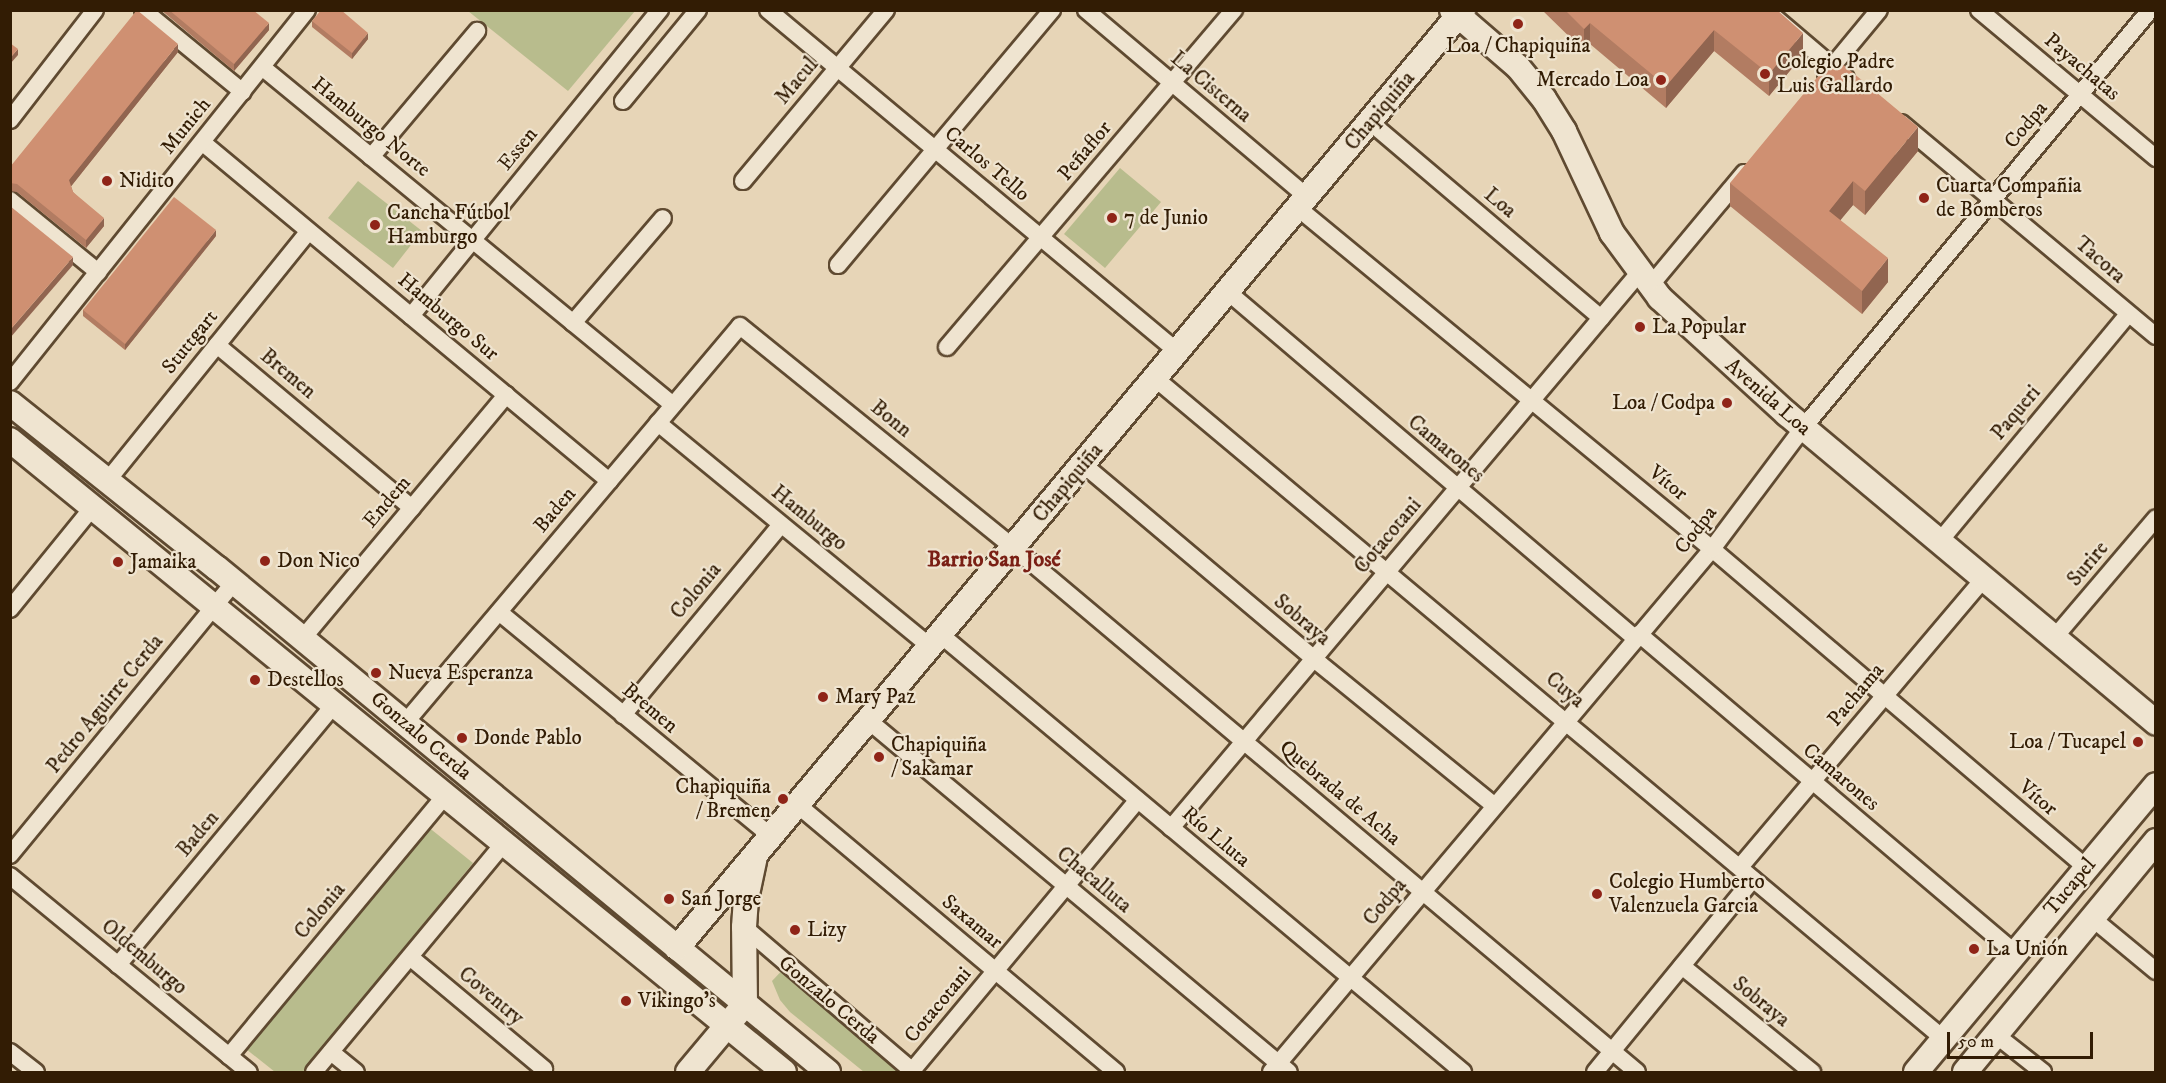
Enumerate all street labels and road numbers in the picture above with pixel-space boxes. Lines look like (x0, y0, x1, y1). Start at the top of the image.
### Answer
street label: Payachatas (2039, 28, 2125, 106)
street label: La Cisterna (1165, 46, 1257, 128)
street label: Macul (770, 52, 824, 110)
street label: Chapiquiña (1340, 66, 1420, 156)
street label: Hamburgo Norte (307, 72, 435, 182)
street label: Munich (156, 93, 216, 159)
street label: Codpa (1999, 96, 2053, 154)
street label: Peñaflor (1053, 116, 1117, 186)
street label: Carlos Tello (939, 121, 1035, 207)
street label: Essen (493, 122, 543, 176)
street label: Loa (1479, 182, 1521, 224)
street label: Tacora (2070, 231, 2130, 289)
street label: Hamburgo Sur (392, 268, 504, 366)
street label: Stuttgart (157, 305, 223, 379)
street label: Bremen (255, 343, 321, 405)
street label: Avenida Loa (1720, 353, 1816, 441)
street label: Paqueri (1986, 381, 2046, 445)
street label: Bonn (865, 395, 917, 443)
street label: Camarones (1403, 410, 1489, 488)
street label: Chapiquiña (1028, 438, 1108, 528)
street label: Vítor (1643, 460, 1693, 506)
street label: Endem (358, 471, 416, 533)
street label: Hamburgo (766, 480, 852, 556)
street label: Baden (529, 482, 581, 538)
street label: Cotacotani (1349, 493, 1427, 579)
street label: Codpa (1669, 501, 1723, 559)
street label: Surire (2062, 536, 2114, 592)
street label: Colonia (665, 558, 727, 624)
street label: Sobraya (1268, 589, 1336, 651)
street label: Pedro Aguirre Cerda (41, 629, 169, 779)
street label: Pachama (1822, 658, 1890, 732)
street label: Cuya (1540, 667, 1590, 713)
street label: Bremen (617, 677, 683, 739)
street label: Gonzalo Cerda (365, 686, 477, 786)
street label: Quebrada de Acha (1274, 735, 1406, 851)
street label: Camarones (1798, 738, 1884, 816)
street label: Vítor (2014, 775, 2062, 821)
street label: Río Lluta (1177, 801, 1255, 873)
street label: Baden (172, 806, 224, 862)
street label: Chacalluta (1051, 841, 1137, 919)
street label: Tucapel (2038, 853, 2102, 921)
street label: Codpa (1358, 873, 1412, 931)
street label: Colonia (289, 878, 351, 944)
street label: Saxamar (936, 889, 1008, 955)
street label: Oldemburgo (96, 914, 192, 1000)
street label: Gonzalo Cerda (773, 950, 885, 1050)
street label: Coventry (453, 961, 529, 1031)
street label: Cotacotani (899, 962, 977, 1048)
street label: Sobraya (1727, 971, 1795, 1033)

